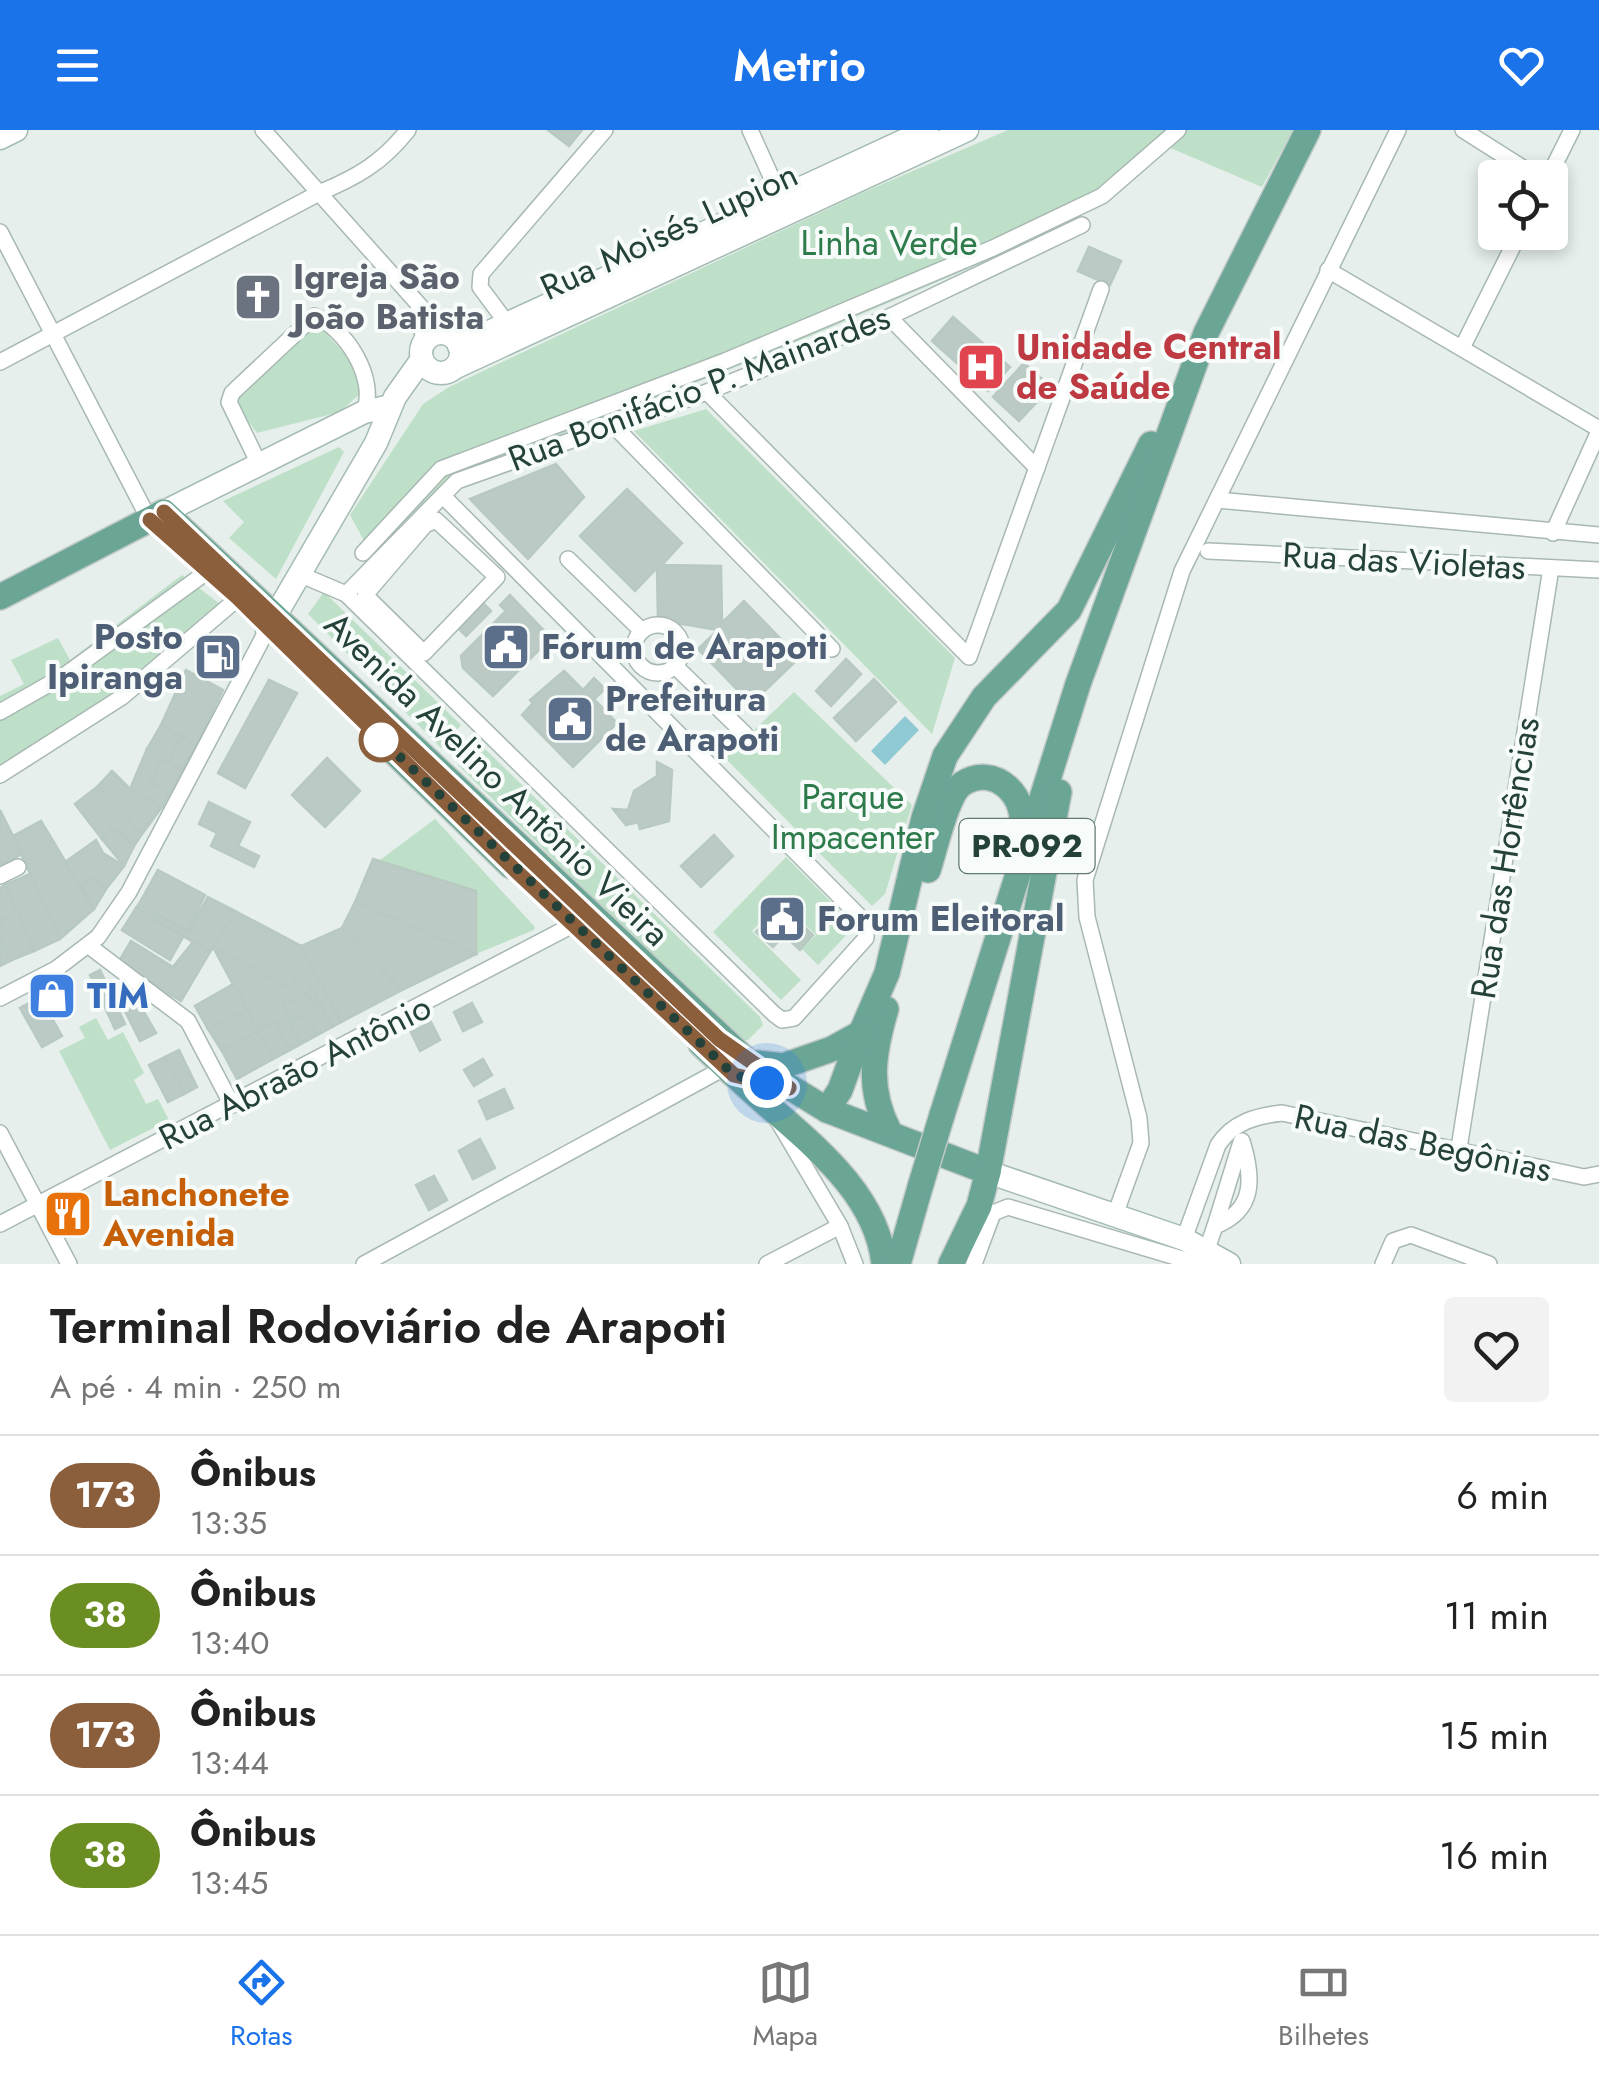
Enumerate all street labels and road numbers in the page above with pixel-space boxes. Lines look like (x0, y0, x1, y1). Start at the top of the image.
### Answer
street label: Rua Moisés Lupion (532, 149, 806, 313)
street label: Rua Bonifácio P. Mainardes (501, 292, 897, 484)
street label: Rua das Violetas (1281, 530, 1527, 592)
street label: Avenida Avelino Antônio Vieira (313, 600, 681, 958)
street label: Rua das Hortências (1458, 714, 1552, 1002)
road number: PR-092 (960, 819, 1094, 873)
street label: Rua Abraão Antônio (150, 982, 440, 1162)
street label: Rua das Begônias (1290, 1091, 1556, 1195)

